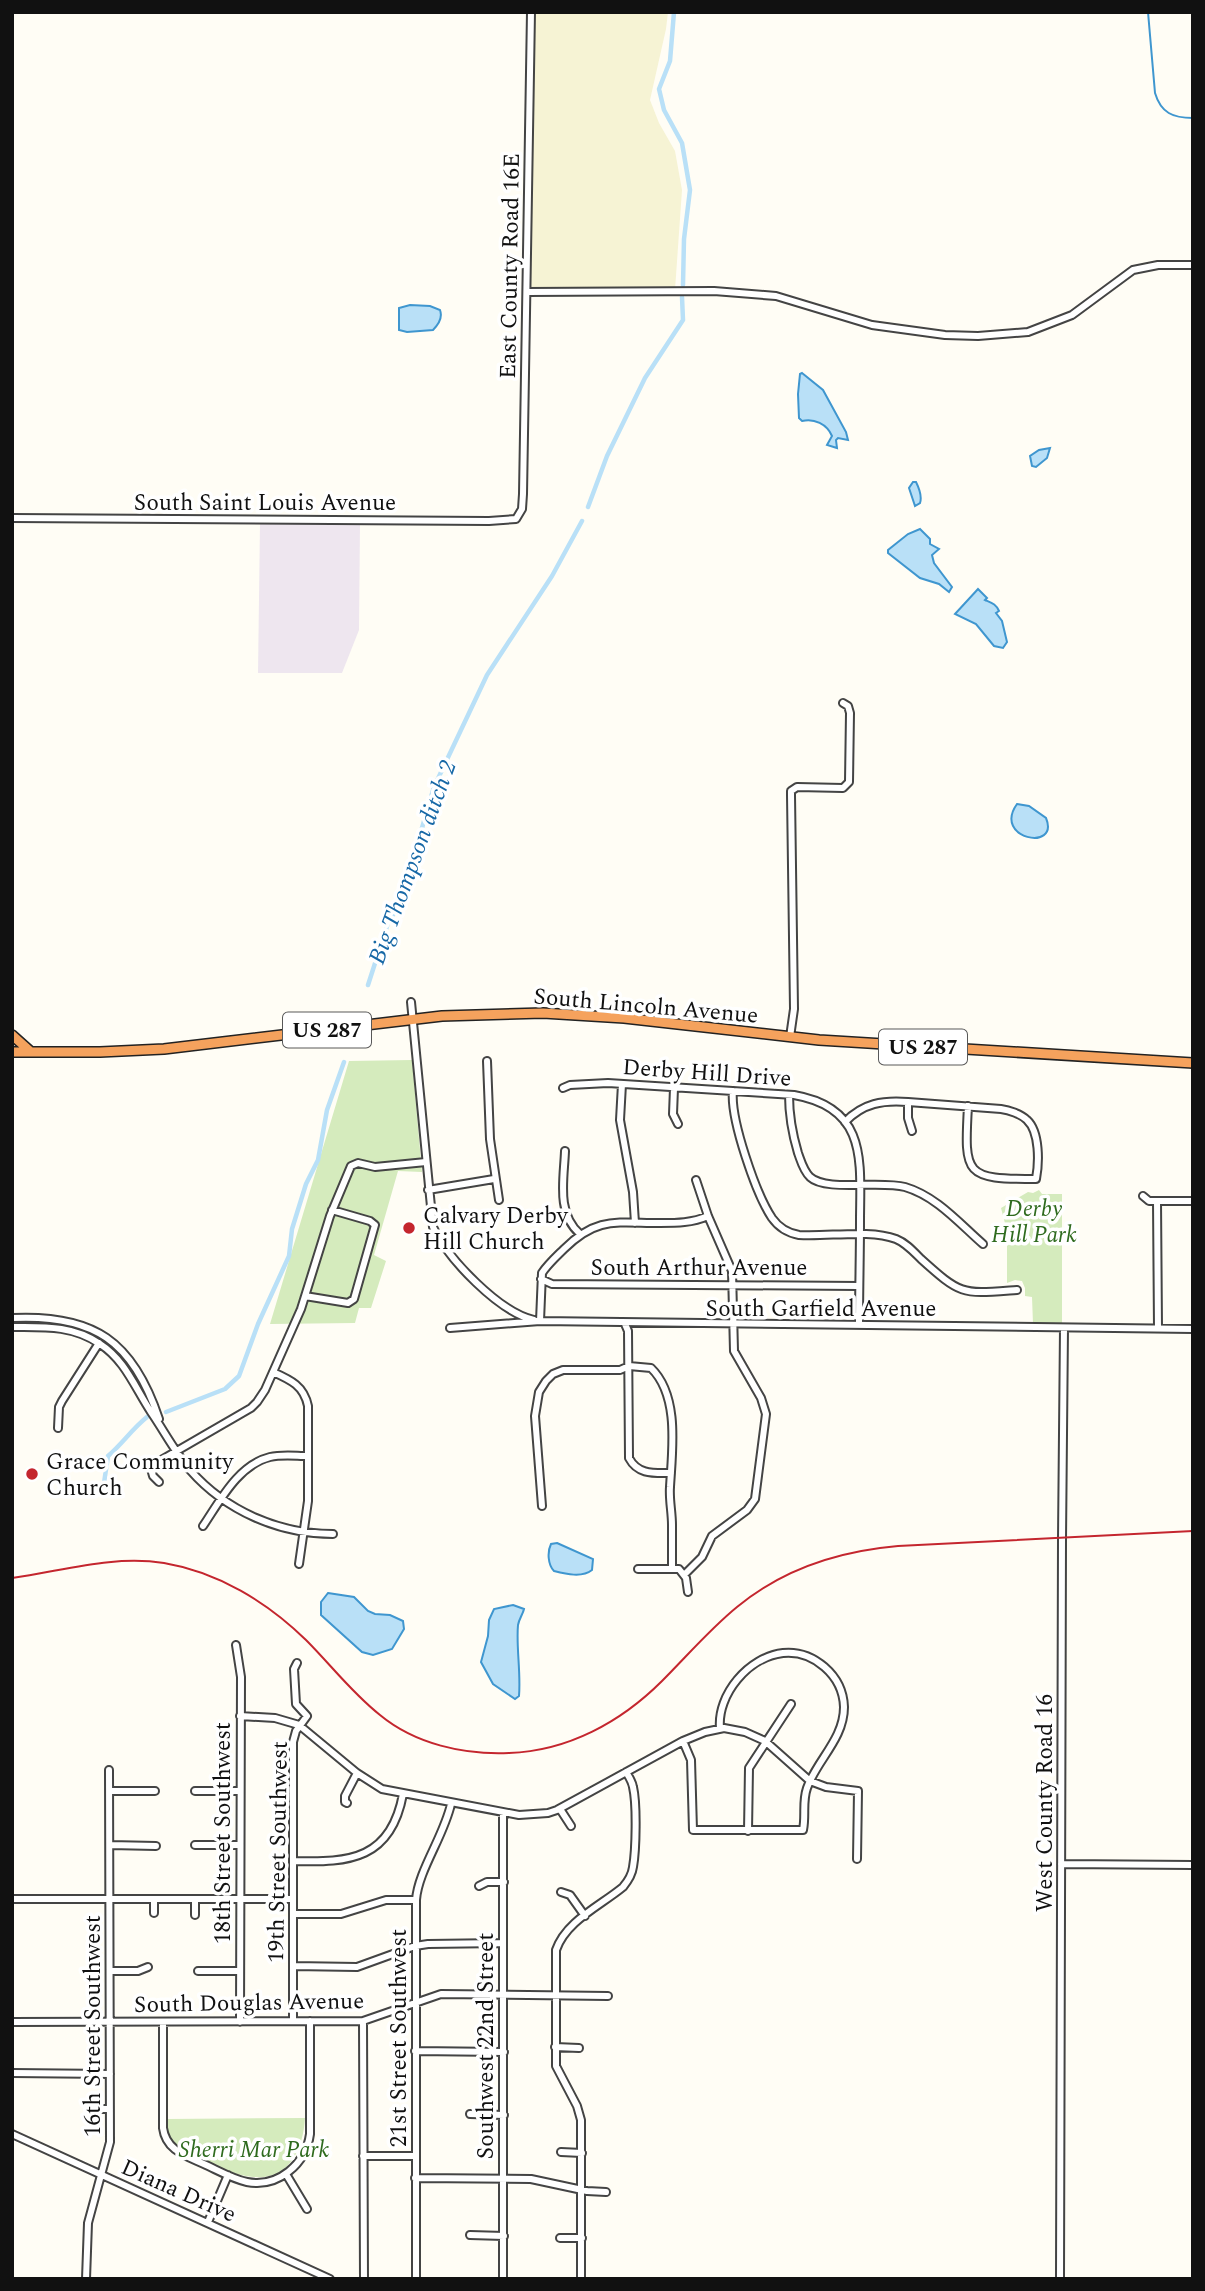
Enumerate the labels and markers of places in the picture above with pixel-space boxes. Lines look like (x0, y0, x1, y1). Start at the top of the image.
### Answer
place label: Calvary Derby Hill Church (423, 1199, 569, 1260)
marker: Calvary Derby Hill Church (401, 1220, 417, 1236)
place label: Grace Community Church (46, 1445, 234, 1506)
marker: Grace Community Church (24, 1466, 40, 1482)

